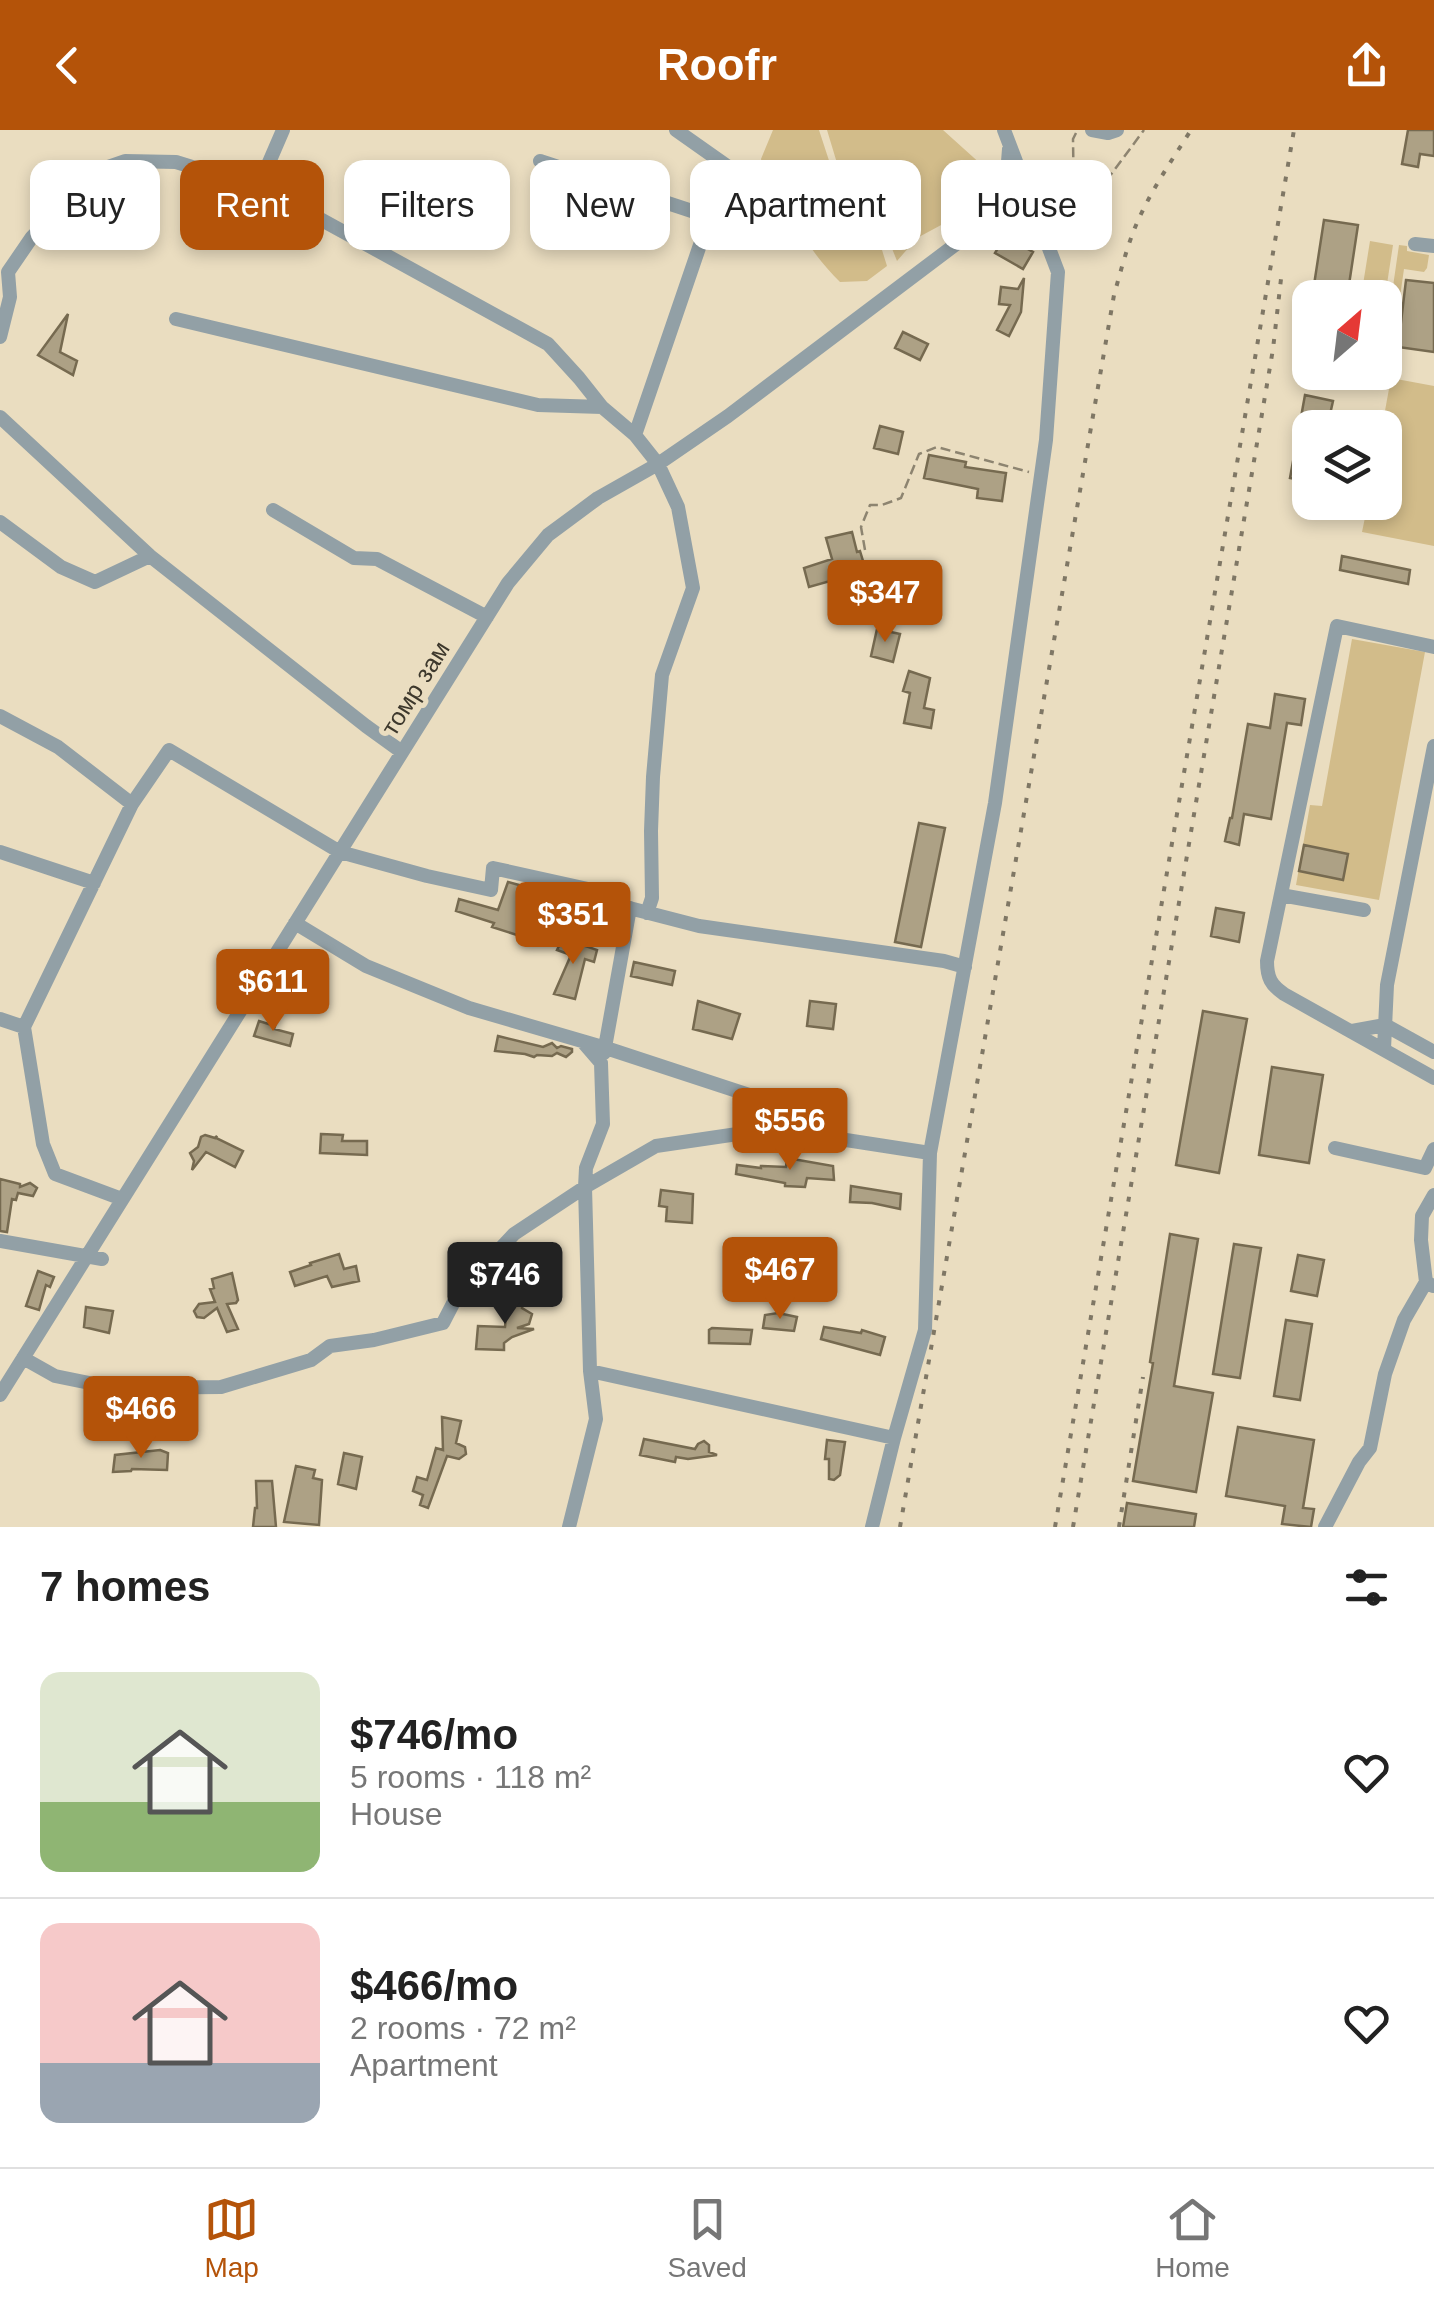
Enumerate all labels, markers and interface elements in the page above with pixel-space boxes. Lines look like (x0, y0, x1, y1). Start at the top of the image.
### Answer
icon: back (40, 38, 95, 93)
icon: share (1339, 38, 1394, 93)
text: Roofr (657, 39, 777, 90)
chip: Buy (30, 160, 160, 250)
chip: Rent (180, 160, 324, 250)
chip: Filters (344, 160, 510, 250)
chip: New (530, 160, 670, 250)
chip: Apartment (690, 160, 921, 250)
chip: House (941, 160, 1112, 250)
north arrow (1292, 280, 1402, 390)
map controls (1292, 280, 1402, 520)
button: layers (1292, 410, 1402, 520)
pin: $347 (826, 560, 944, 645)
text: $347 (849, 574, 921, 610)
street label: томр зам (375, 636, 455, 740)
pin: $351 (514, 882, 632, 967)
text: $351 (537, 896, 609, 932)
pin: $611 (214, 949, 332, 1034)
text: $611 (238, 963, 308, 999)
pin: $556 (731, 1088, 849, 1173)
text: $556 (754, 1102, 826, 1138)
pin: $467 (721, 1237, 839, 1322)
pin: $746 (446, 1242, 564, 1327)
text: $467 (744, 1251, 816, 1287)
text: $746 (469, 1256, 541, 1292)
pin: $466 (82, 1376, 200, 1461)
text: $466 (105, 1390, 177, 1426)
icon: filters (1339, 1560, 1394, 1615)
text: 7 homes (40, 1563, 210, 1610)
text: $746/mo (350, 1711, 518, 1758)
icon: home (120, 1712, 240, 1832)
icon: heart (1339, 1745, 1394, 1800)
text: 5 rooms · 118 m² (350, 1759, 591, 1795)
text: House (350, 1796, 443, 1832)
text: $466/mo (350, 1962, 518, 2009)
icon: home (120, 1963, 240, 2083)
icon: heart (1339, 1996, 1394, 2051)
text: 2 rooms · 72 m² (350, 2010, 576, 2046)
text: Apartment (350, 2047, 498, 2083)
tab: Map (204, 2192, 259, 2284)
tab: Saved (667, 2192, 747, 2284)
tab: Home (1155, 2192, 1230, 2284)

